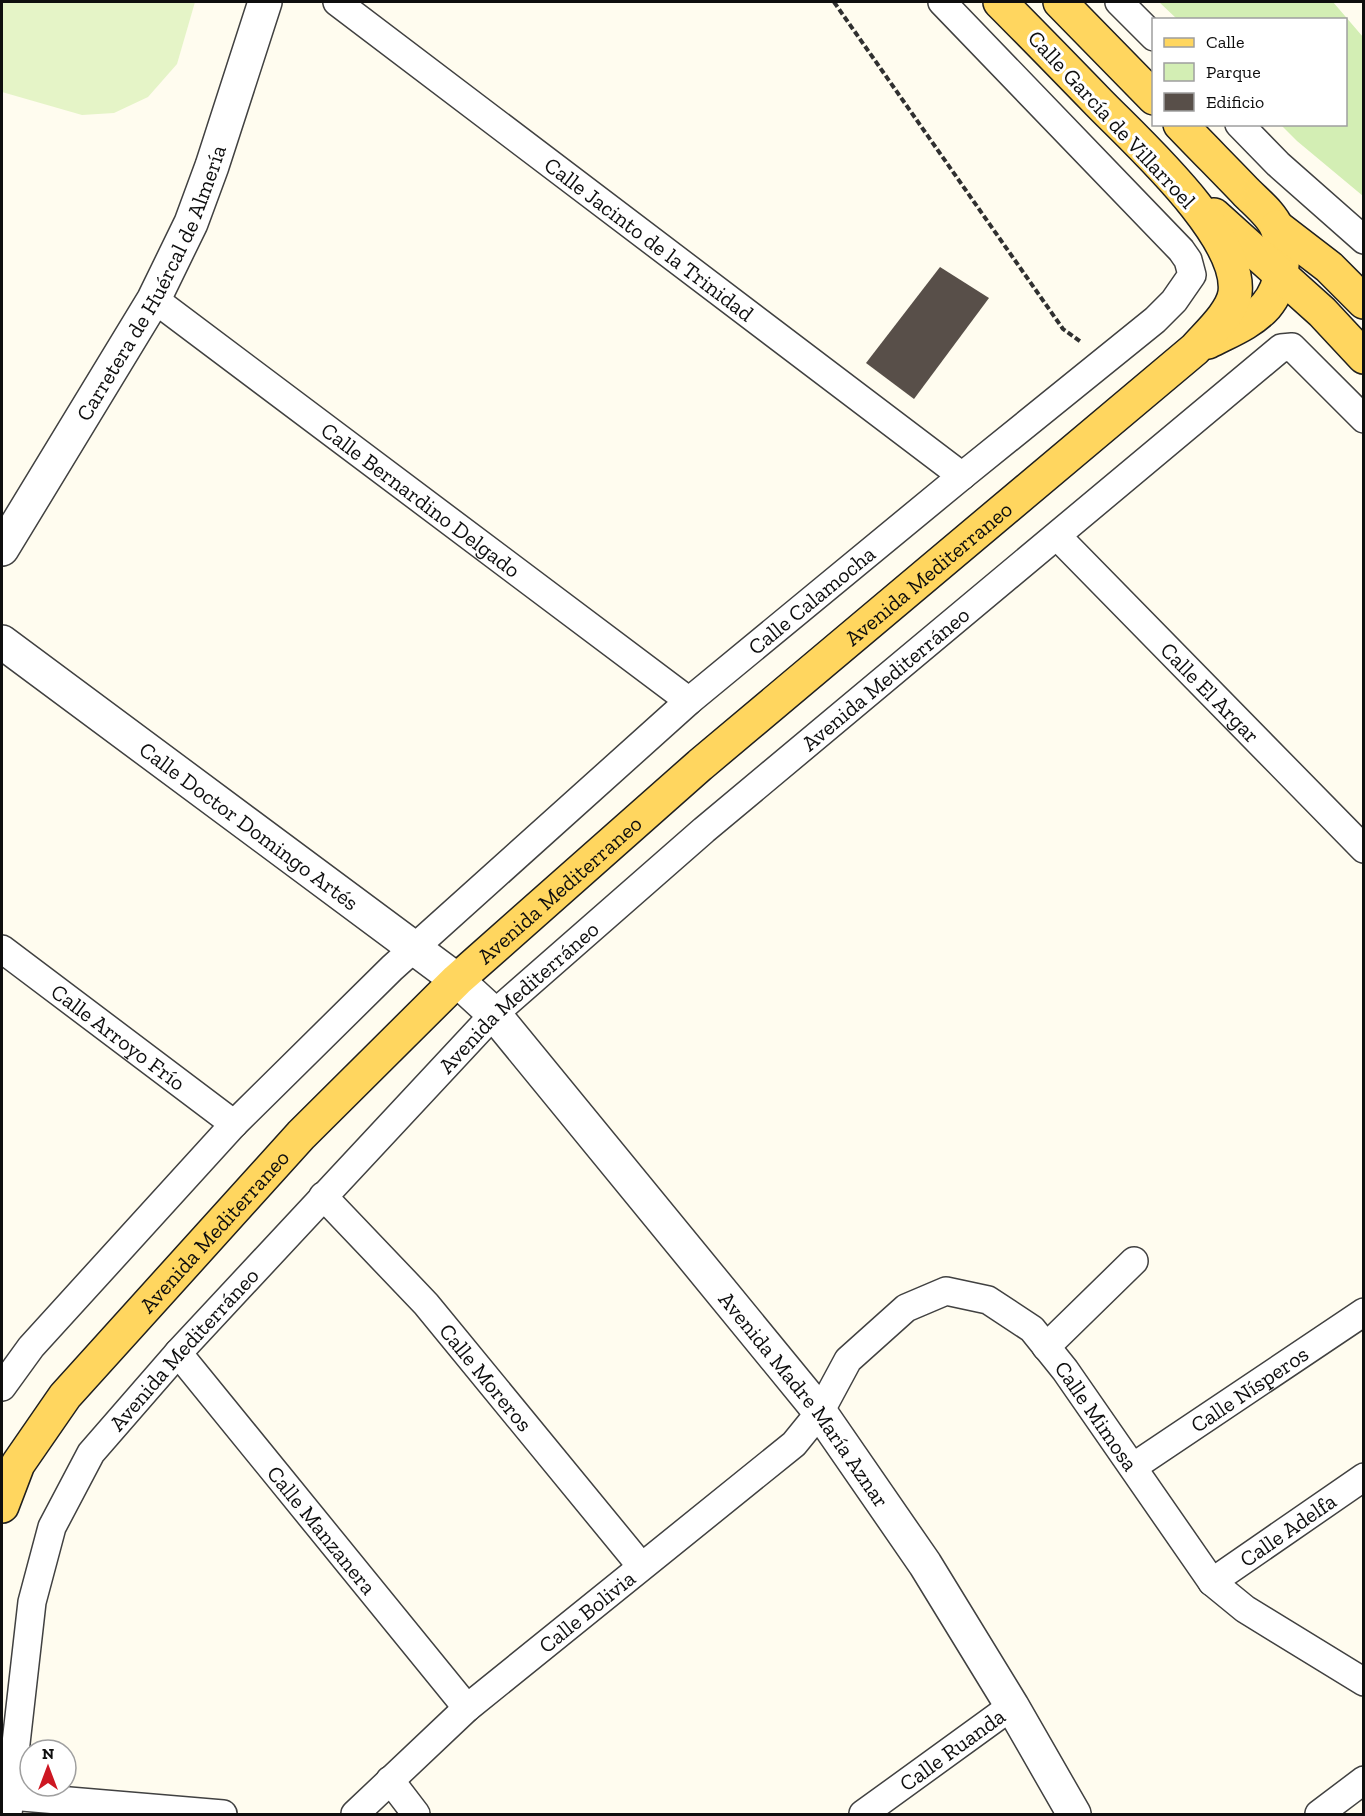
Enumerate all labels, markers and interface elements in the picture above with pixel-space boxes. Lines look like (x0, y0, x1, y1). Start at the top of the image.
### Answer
legend (1152, 18, 1347, 126)
street label: Calle García de Villarroel (1022, 25, 1201, 214)
text: Calle (1206, 31, 1244, 53)
text: Parque (1206, 61, 1261, 83)
text: Edificio (1206, 91, 1264, 113)
street label: Carretera de Huércal de Almería (70, 141, 232, 426)
street label: Calle Jacinto de la Trinidad (539, 151, 759, 327)
street label: Calle Bernardino Delgado (316, 416, 526, 584)
street label: Avenida Mediterraneo (839, 496, 1018, 652)
street label: Calle Calamocha (743, 540, 881, 661)
street label: Avenida Mediterráneo (796, 601, 975, 757)
street label: Calle El Argar (1155, 637, 1265, 749)
street label: Calle Doctor Domingo Artés (134, 736, 364, 916)
street label: Avenida Mediterraneo (472, 810, 647, 970)
street label: Avenida Mediterráneo (433, 916, 604, 1079)
street label: Calle Arroyo Frío (46, 978, 191, 1097)
street label: Avenida Mediterraneo (134, 1144, 295, 1318)
street label: Avenida Mediterráneo (104, 1262, 265, 1436)
street label: Avenida Madre María Aznar (713, 1286, 895, 1513)
street label: Calle Moreros (433, 1318, 538, 1437)
street label: Calle Nísperos (1185, 1340, 1314, 1439)
street label: Calle Mimosa (1049, 1355, 1144, 1477)
street label: Calle Manzanera (261, 1460, 382, 1600)
street label: Calle Adelfa (1235, 1487, 1342, 1573)
street label: Calle Bolivia (533, 1565, 641, 1659)
street label: Calle Ruanda (894, 1702, 1011, 1797)
north arrow (18, 1738, 78, 1798)
text: N (42, 1744, 54, 1763)

